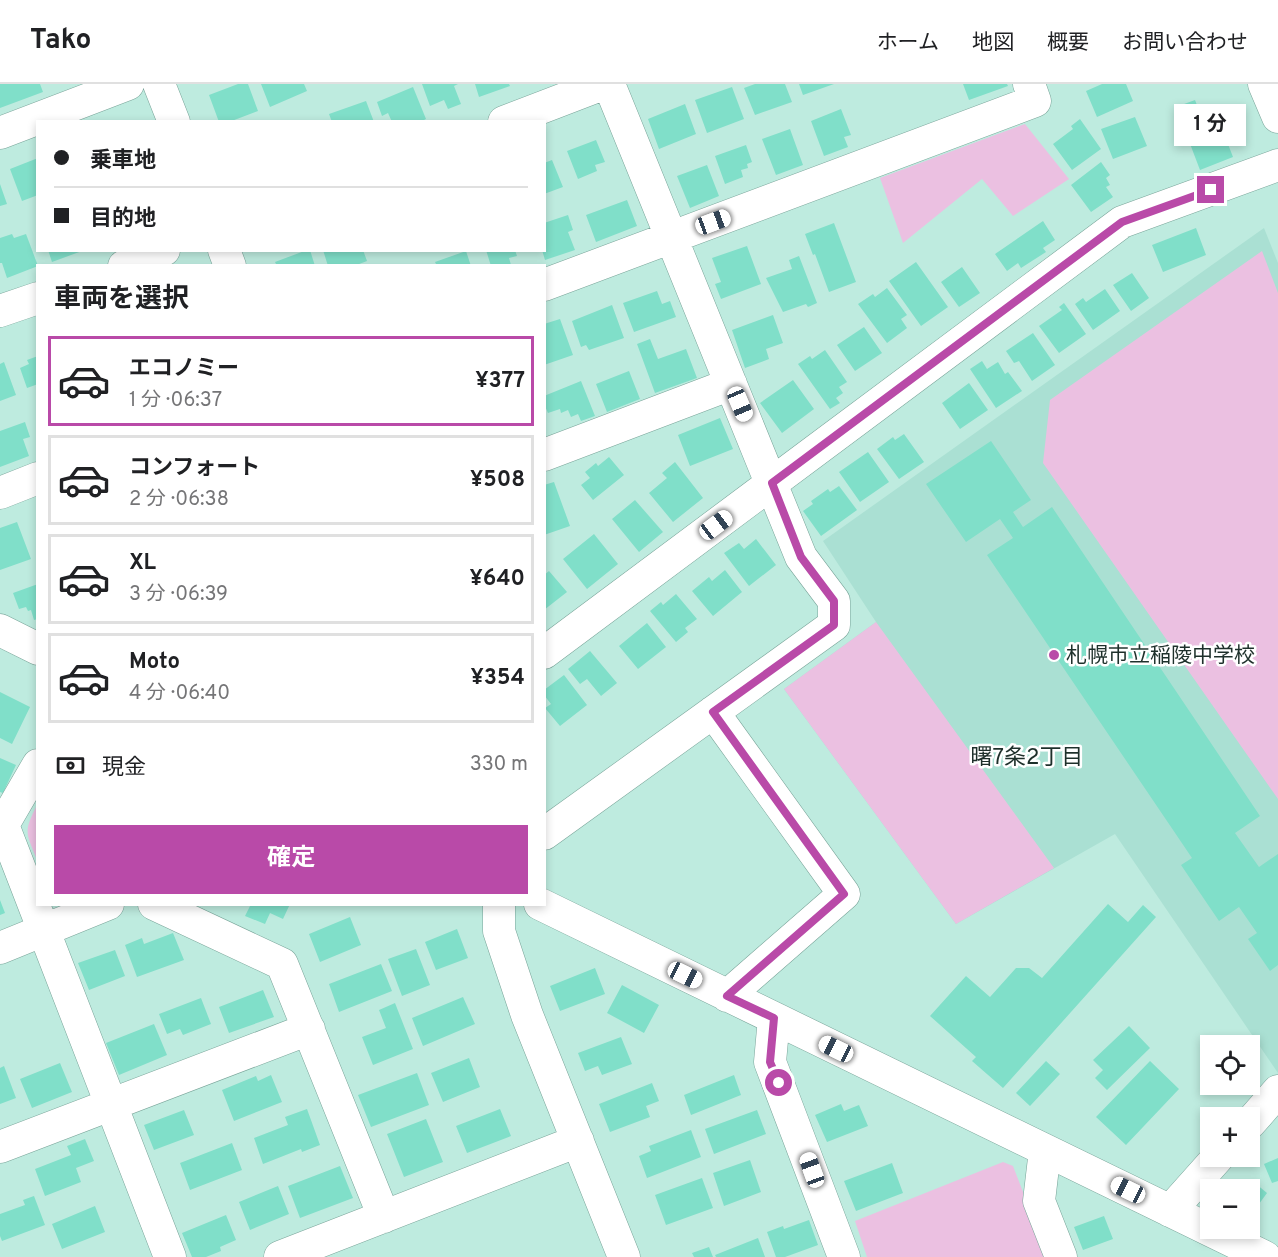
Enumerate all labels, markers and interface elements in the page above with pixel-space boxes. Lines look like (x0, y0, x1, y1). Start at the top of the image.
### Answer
text: Tako (30, 23, 91, 59)
text: ホーム (877, 30, 939, 57)
text: 地図 (972, 30, 1014, 57)
text: 概要 (1047, 30, 1089, 57)
text: お問い合わせ (1122, 30, 1248, 57)
callout: 1 分 (1175, 103, 1247, 145)
text: 1 分 (1194, 112, 1227, 138)
text: 乗車地 (90, 148, 156, 175)
route end (1197, 176, 1224, 203)
text: 目的地 (90, 206, 156, 233)
car (693, 207, 733, 237)
text: 車両を選択 (54, 283, 189, 317)
icon: car (57, 354, 111, 408)
text: エコノミー (129, 356, 239, 383)
text: ¥377 (475, 368, 525, 395)
car (725, 384, 755, 424)
text: 1 分 · 06:37 (129, 388, 222, 414)
icon: car (57, 453, 111, 507)
text: コンフォート (129, 455, 260, 482)
text: ¥508 (470, 467, 525, 494)
text: 2 分 · 06:38 (129, 487, 229, 513)
car (696, 507, 736, 543)
text: XL (129, 550, 156, 577)
icon: car (57, 552, 111, 606)
text: ¥640 (470, 566, 525, 593)
text: 3 分 · 06:39 (129, 582, 228, 608)
place label: 札幌市立稲陵中学校 (1066, 643, 1255, 670)
marker: 札幌市立稲陵中学校 (1047, 648, 1061, 662)
text: Moto (129, 649, 180, 676)
icon: car (57, 651, 111, 705)
text: ¥354 (470, 665, 525, 692)
text: 4 分 · 06:40 (129, 681, 230, 707)
district label: 曙7条2丁目 (971, 745, 1083, 772)
icon: cash (54, 749, 87, 782)
text: 330 m (470, 752, 528, 778)
text: 現金 (102, 755, 146, 782)
button: 確定 (54, 825, 528, 894)
car (665, 959, 705, 991)
car (816, 1033, 856, 1065)
map controls (1200, 1035, 1260, 1239)
button: locate (1200, 1035, 1260, 1095)
route start (765, 1069, 792, 1096)
button: + (1200, 1107, 1260, 1167)
car (797, 1150, 827, 1190)
car (1108, 1174, 1148, 1206)
button: − (1200, 1179, 1260, 1239)

